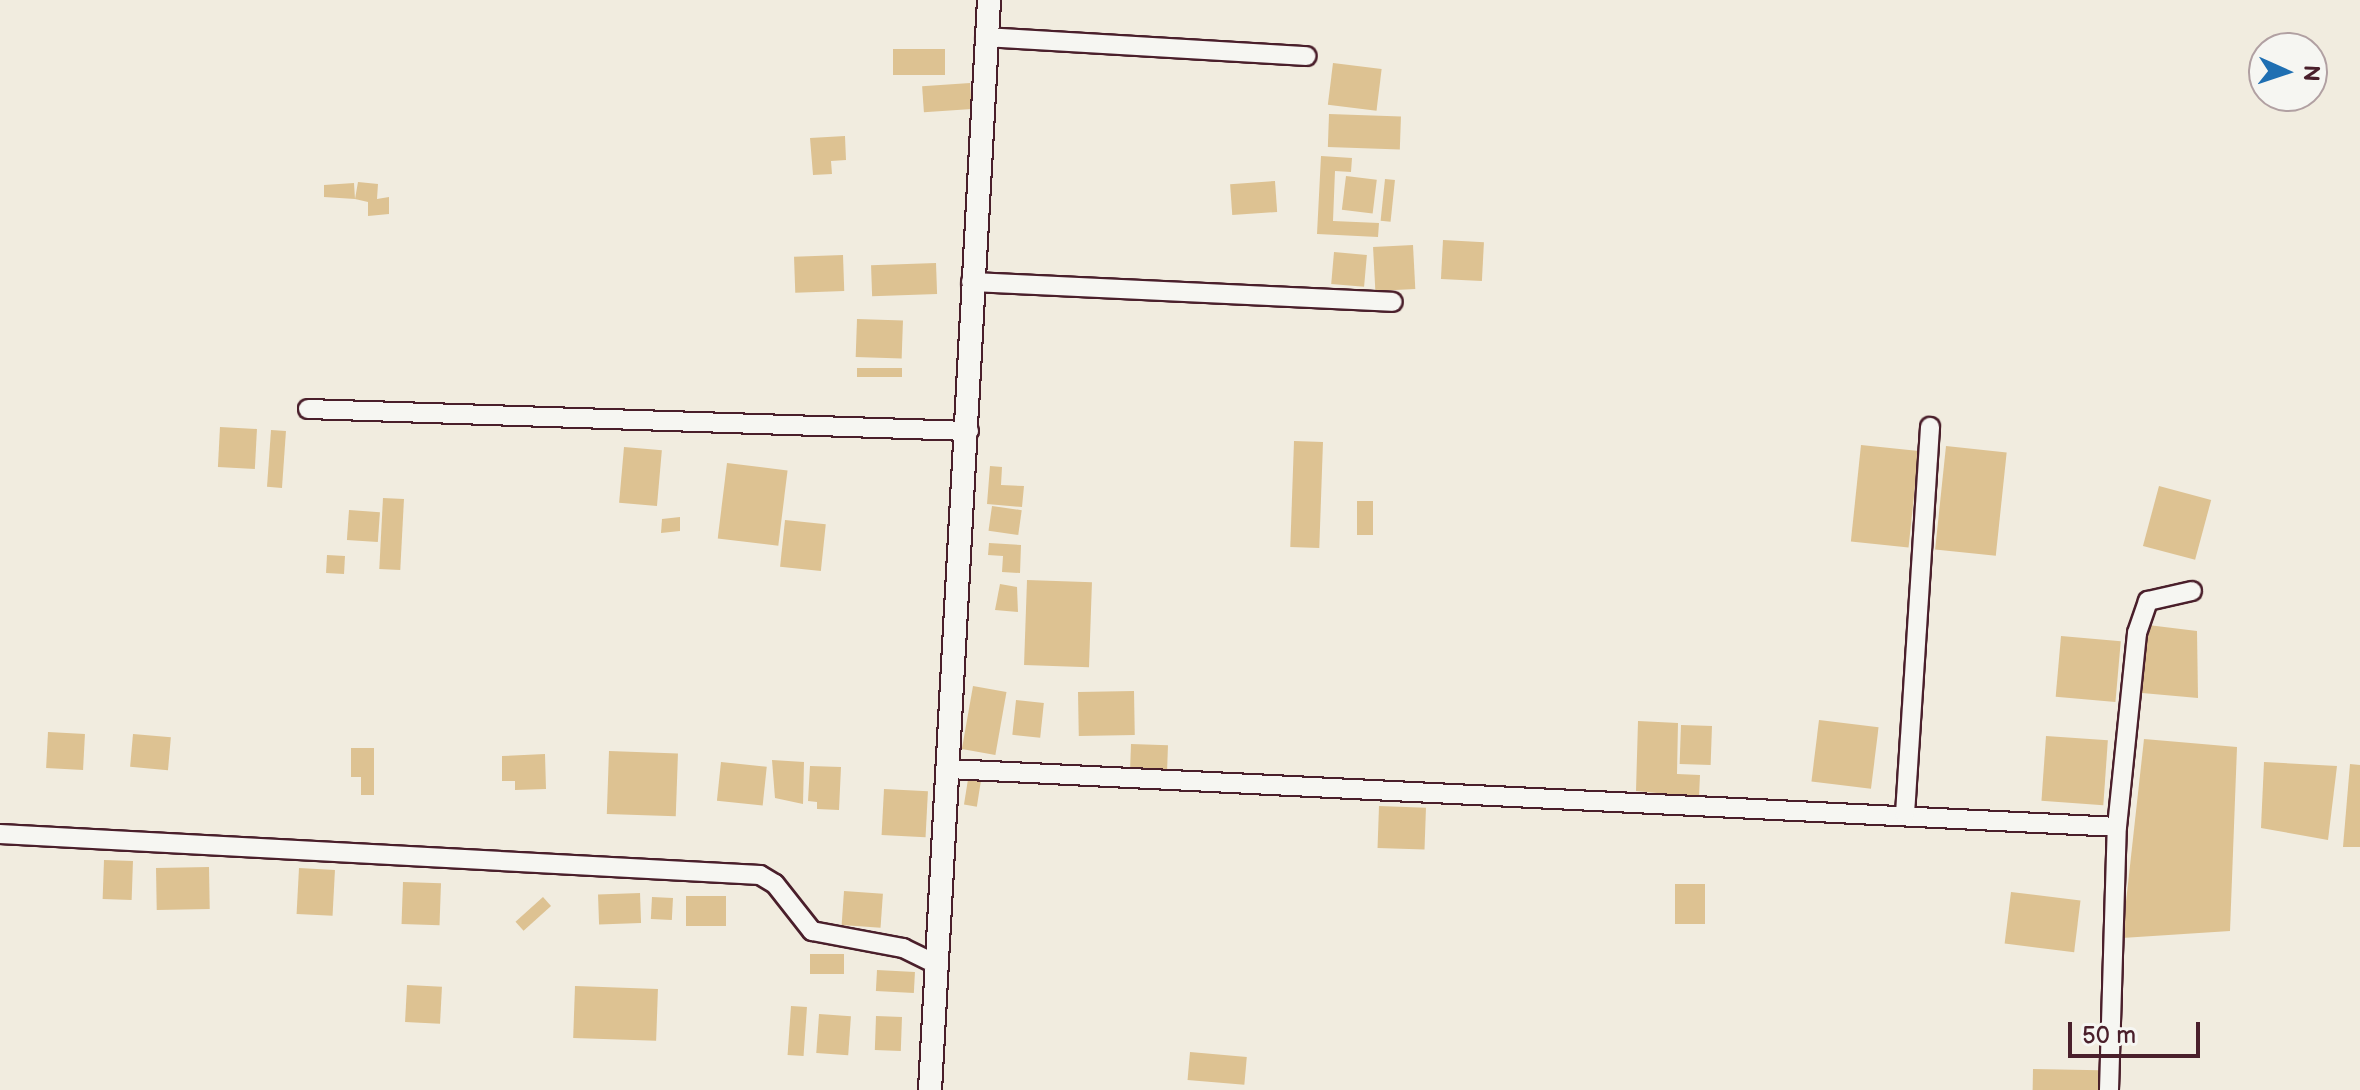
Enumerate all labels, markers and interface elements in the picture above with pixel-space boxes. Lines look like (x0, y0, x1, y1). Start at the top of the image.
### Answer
north arrow (2248, 32, 2328, 112)
text: N (2297, 64, 2324, 82)
scale bar (2072, 1006, 2204, 1056)
text: 50 m (2082, 1021, 2136, 1050)

